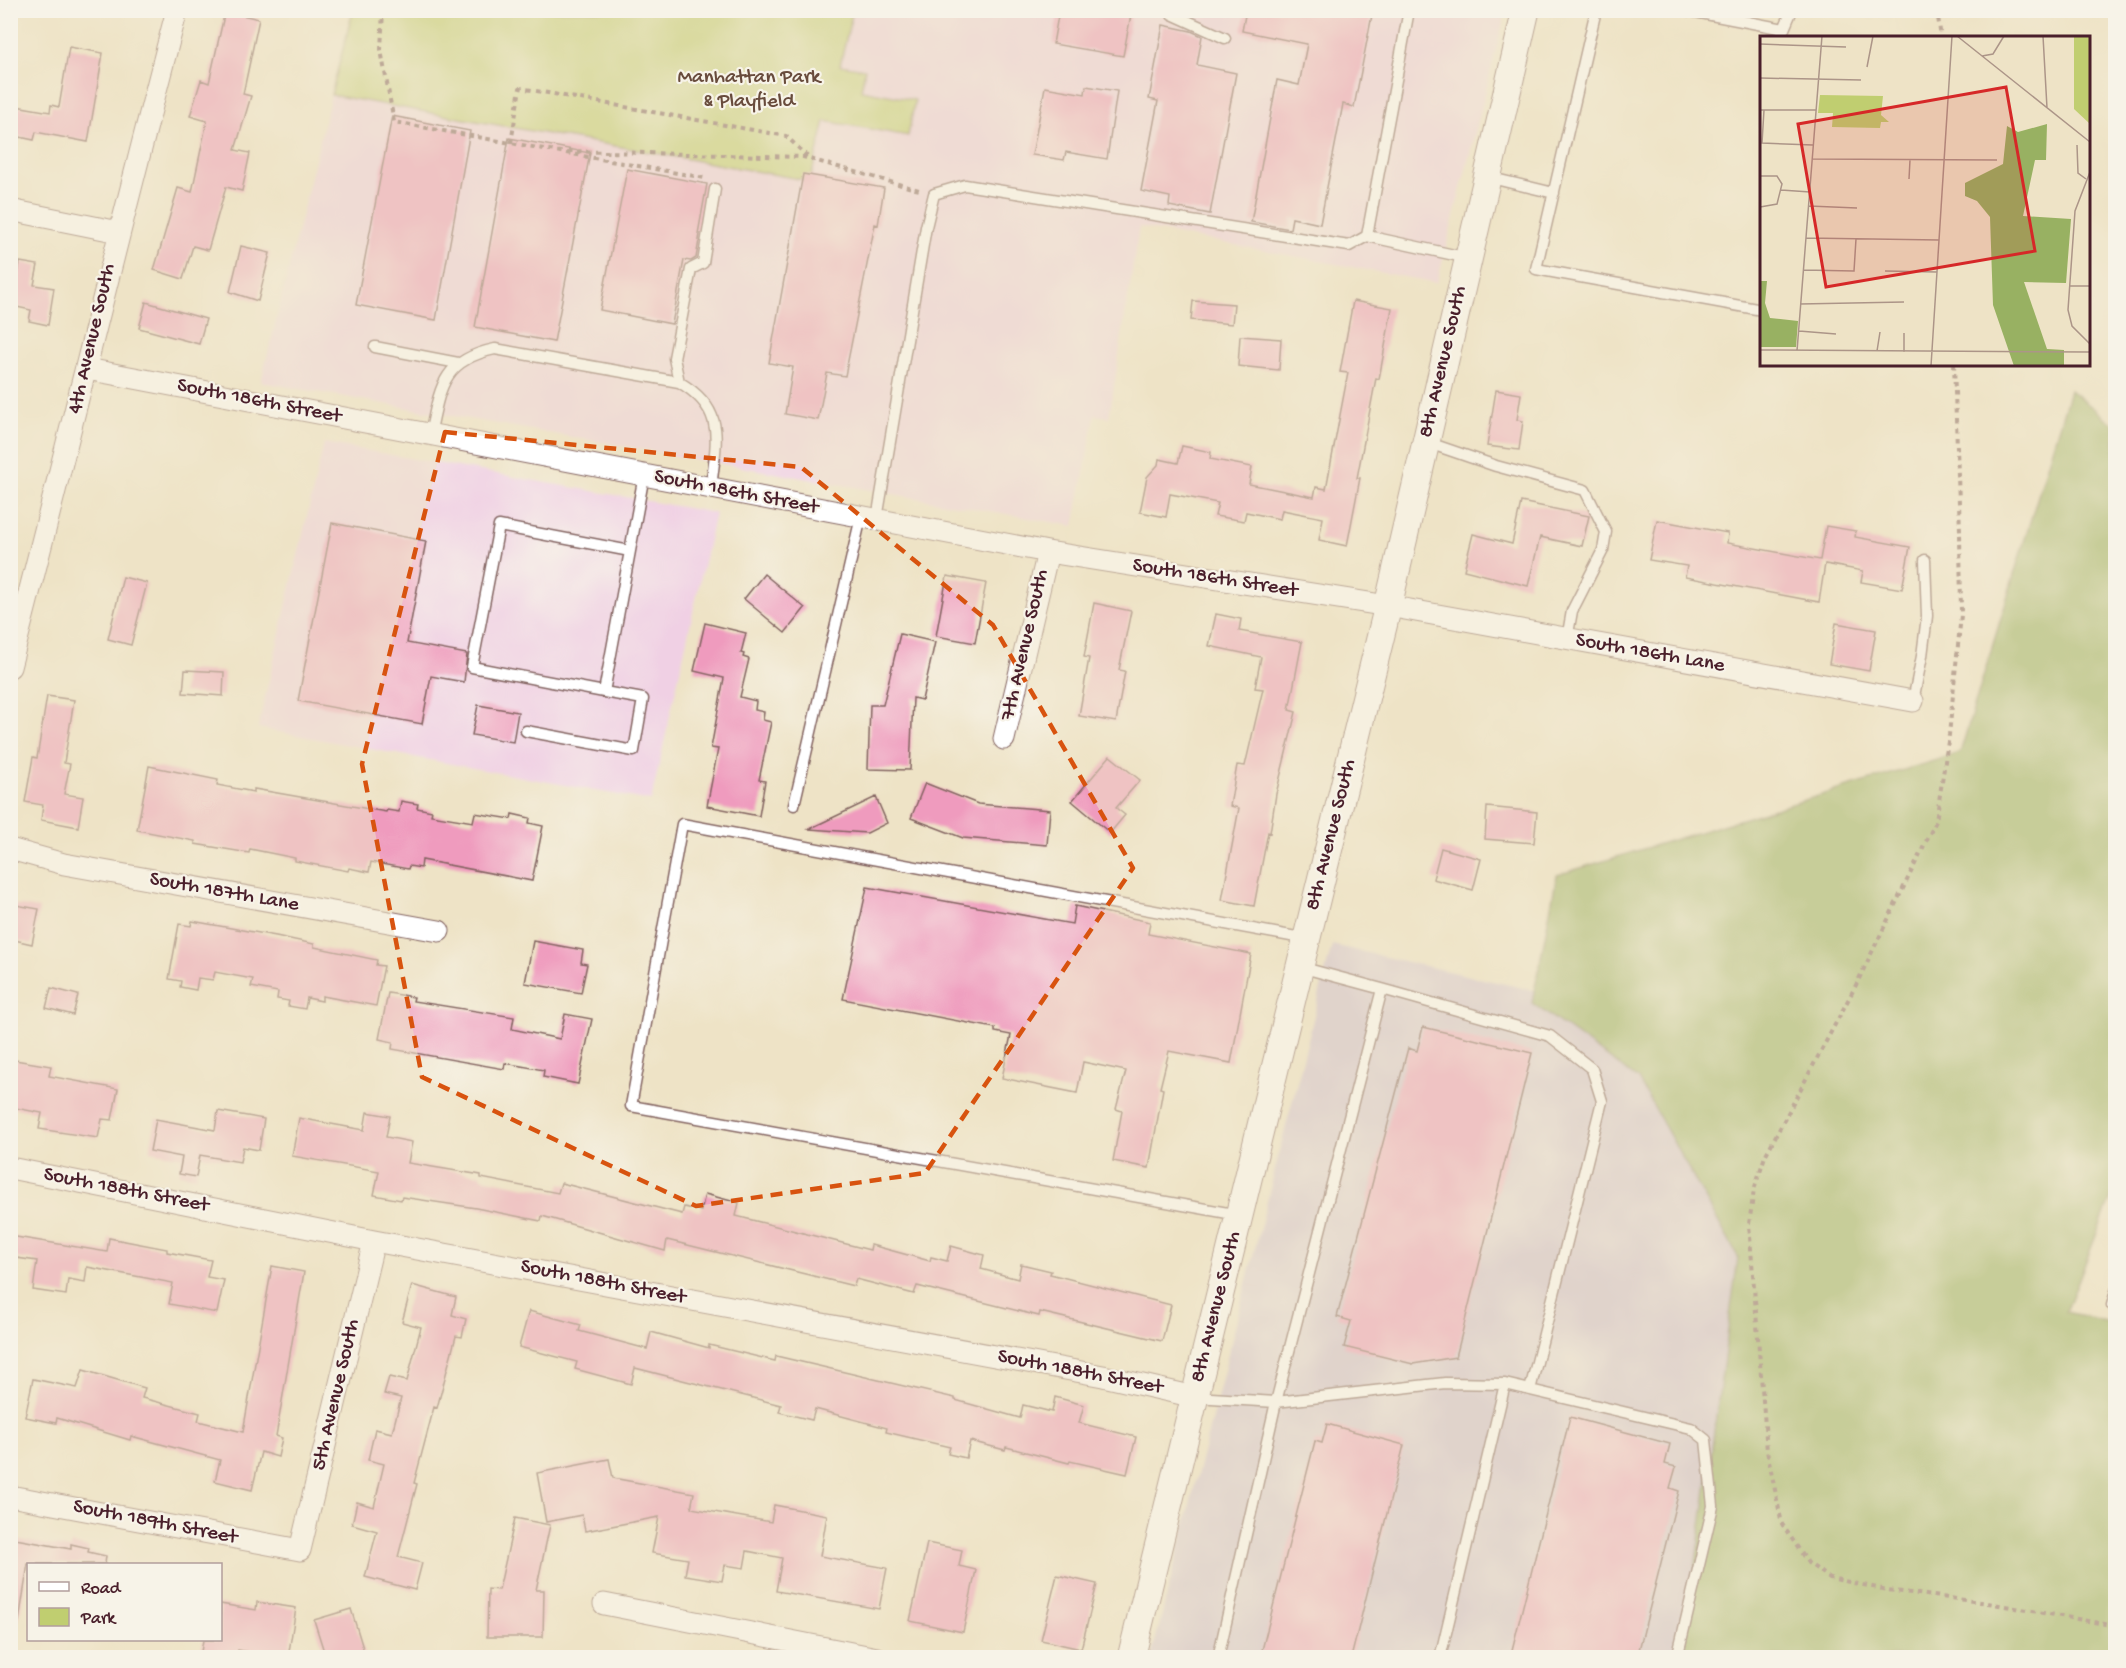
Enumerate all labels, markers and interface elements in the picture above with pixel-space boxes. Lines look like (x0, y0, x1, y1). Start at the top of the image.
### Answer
inset map (1760, 36, 2090, 366)
park label: Manhattan Park & Playfield (678, 66, 823, 115)
street label: 4th Avenue South (64, 262, 122, 416)
street label: 8th Avenue South (1414, 284, 1474, 440)
street label: South 186th Street (175, 374, 346, 431)
street label: South 186th Street (652, 465, 823, 522)
street label: South 186th Street (1131, 554, 1302, 605)
street label: 7th Avenue South (996, 567, 1056, 724)
street label: South 186th Lane (1574, 629, 1728, 680)
street label: 8th Avenue South (1301, 757, 1363, 913)
street label: South 187th Lane (147, 868, 302, 919)
street label: South 188th Street (41, 1163, 213, 1220)
street label: 8th Avenue South (1186, 1229, 1248, 1385)
street label: South 188th Street (518, 1255, 690, 1312)
street label: 5th Avenue South (307, 1317, 367, 1473)
street label: South 188th Street (995, 1345, 1167, 1402)
street label: South 189th Street (71, 1495, 242, 1552)
legend (27, 1563, 222, 1641)
text: Road (81, 1579, 122, 1600)
text: Park (80, 1609, 117, 1630)

